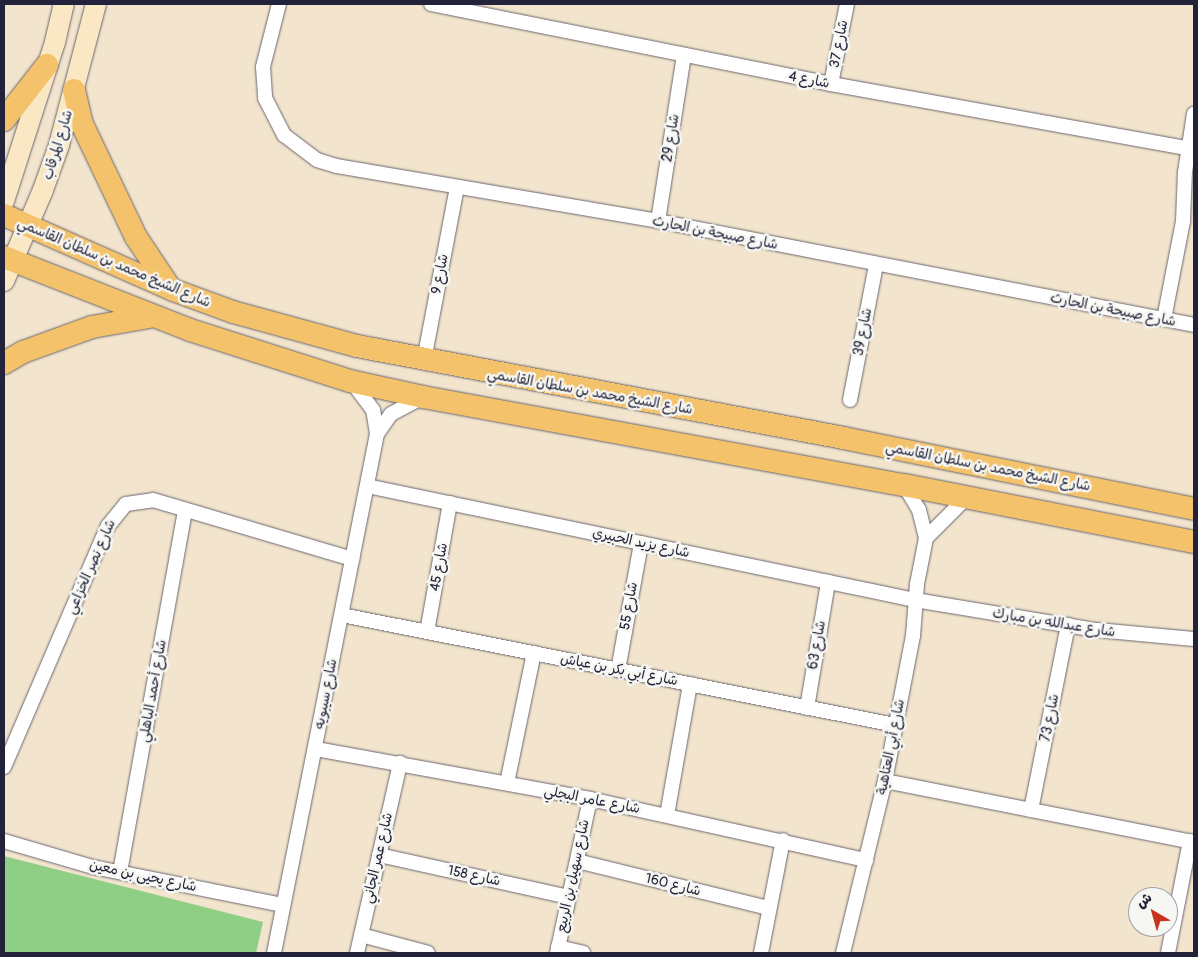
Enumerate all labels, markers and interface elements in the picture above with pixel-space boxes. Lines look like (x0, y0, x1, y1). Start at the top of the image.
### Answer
street label: شارع 37 (826, 19, 852, 69)
street label: شارع 4 (787, 68, 831, 92)
street label: شارع المرقاب (39, 108, 77, 182)
street label: شارع 29 (659, 113, 683, 163)
street label: شارع صبيحة بن الحارث (651, 213, 779, 253)
street label: شارع الشيخ محمد بن سلطان القاسمي (15, 215, 213, 311)
street label: شارع 9 (428, 252, 452, 296)
street label: شارع صبيحة بن الحارث (1049, 290, 1177, 330)
street label: شارع 39 (850, 307, 876, 357)
street label: شارع الشيخ محمد بن سلطان القاسمي (486, 366, 694, 418)
street label: شارع الشيخ محمد بن سلطان القاسمي (884, 439, 1092, 495)
street label: شارع نصر الخزاعي (63, 517, 119, 617)
street label: شارع يزيد الحبيري (591, 525, 691, 561)
street label: شارع 45 (426, 541, 452, 593)
street label: شارع 55 (617, 581, 641, 631)
street label: شارع عبدالله بن مبارك (991, 605, 1117, 641)
street label: شارع 63 (804, 619, 830, 671)
street label: شارع أحمد الباهلي (136, 638, 170, 744)
street label: شارع أبي بكر بن عياش (559, 650, 679, 690)
street label: شارع سيبويه (311, 657, 341, 731)
street label: شارع 73 (1037, 693, 1063, 743)
street label: شارع أبي العتاهية (873, 698, 909, 796)
street label: شارع عامر البجلي (543, 782, 641, 818)
street label: شارع عمر الجاني (359, 811, 397, 905)
street label: شارع سهيل بن الربيع (553, 818, 593, 934)
street label: شارع يحيى بن معين (88, 856, 198, 896)
street label: شارع 158 (446, 862, 502, 890)
street label: شارع 160 (644, 870, 702, 900)
north arrow (1128, 887, 1178, 937)
text: ش (1133, 889, 1155, 912)

